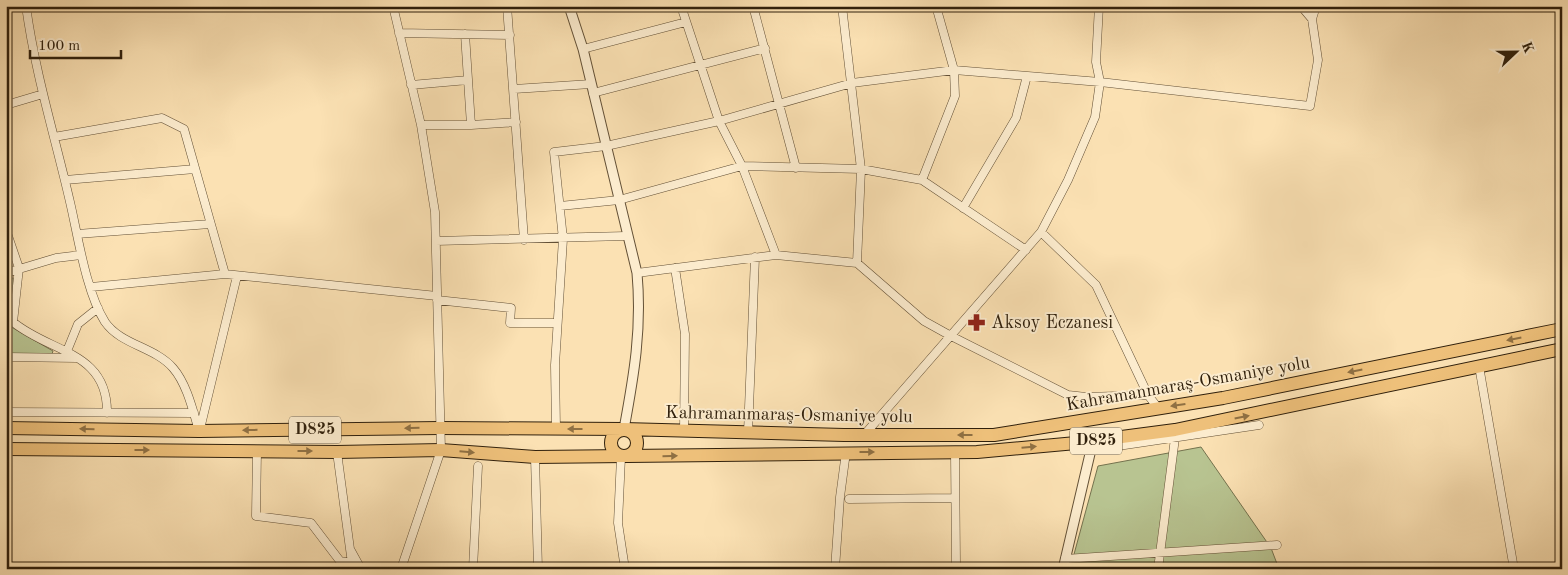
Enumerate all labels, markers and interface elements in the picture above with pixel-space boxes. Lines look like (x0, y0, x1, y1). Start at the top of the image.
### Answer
scale bar (30, 28, 121, 60)
north arrow (1490, 28, 1540, 78)
text: 100 m (38, 39, 80, 54)
text: K (1519, 40, 1536, 55)
pharmacy icon: Aksoy Eczanesi (967, 313, 987, 333)
place label: Aksoy Eczanesi (991, 314, 1113, 332)
one-way arrow (1506, 335, 1522, 343)
street label: Kahramanmaraş-Osmaniye yolu (1064, 354, 1312, 414)
one-way arrow (1347, 367, 1362, 375)
one-way arrow (1170, 402, 1186, 410)
street label: Kahramanmaraş-Osmaniye yolu (665, 404, 913, 426)
one-way arrow (1234, 413, 1250, 421)
road number: D825 (289, 416, 341, 444)
one-way arrow (79, 425, 95, 433)
one-way arrow (404, 425, 420, 433)
one-way arrow (567, 425, 583, 433)
one-way arrow (242, 426, 258, 434)
road number: D825 (1070, 428, 1122, 454)
one-way arrow (957, 431, 973, 439)
one-way arrow (1022, 443, 1038, 451)
one-way arrow (135, 446, 151, 454)
one-way arrow (297, 447, 313, 455)
one-way arrow (460, 448, 476, 456)
one-way arrow (859, 448, 875, 456)
one-way arrow (662, 451, 678, 459)

